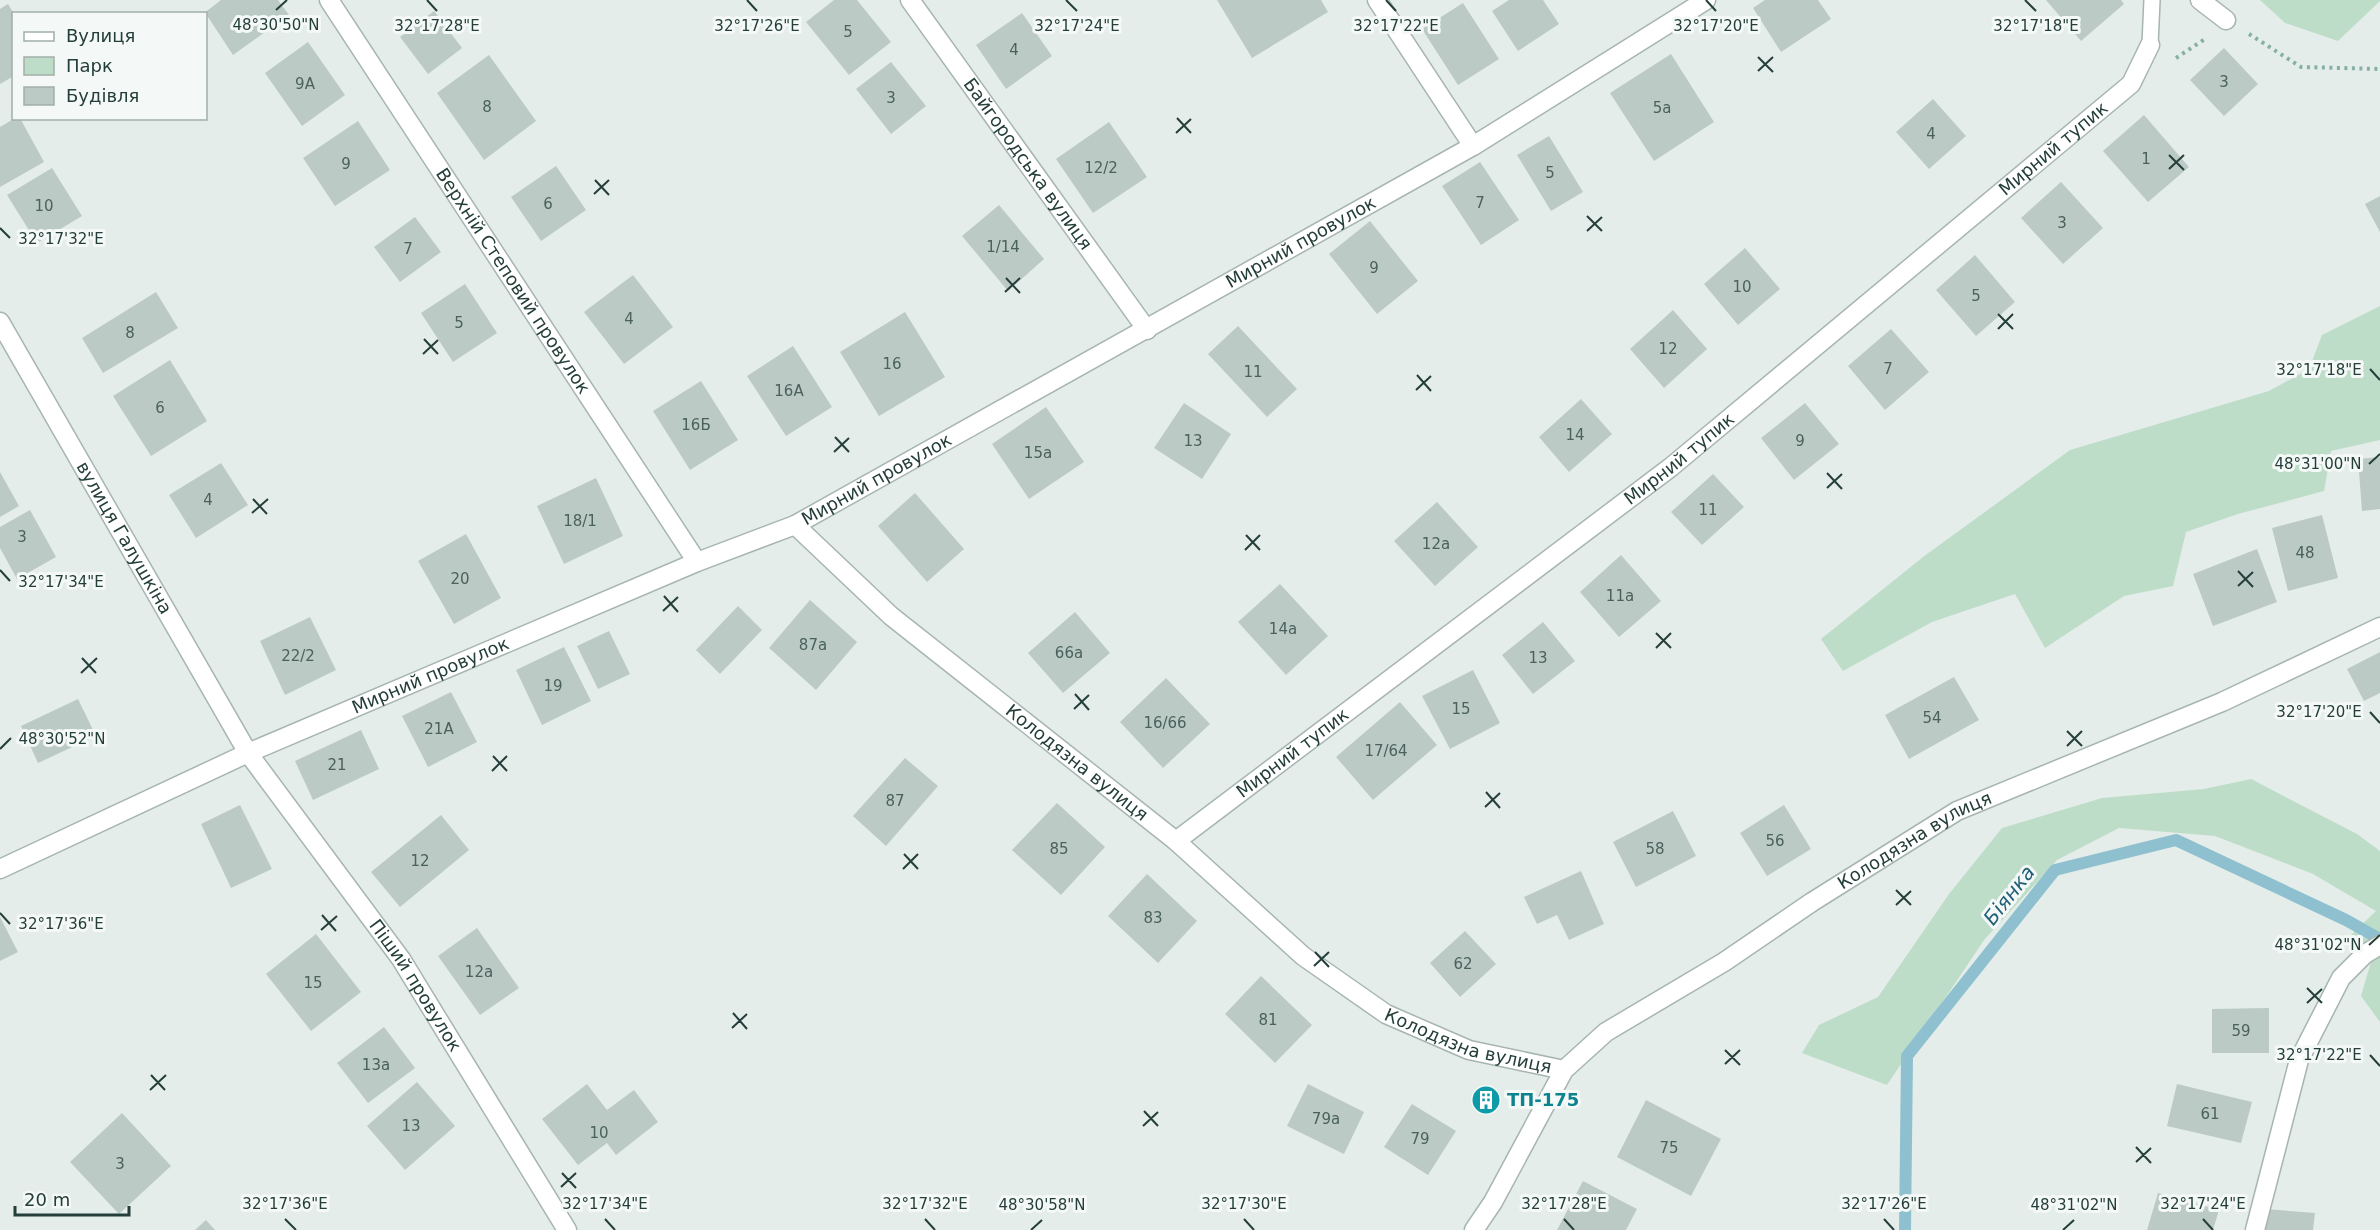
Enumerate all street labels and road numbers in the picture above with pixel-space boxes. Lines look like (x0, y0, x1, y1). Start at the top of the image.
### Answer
street label: Байгородська вулиця (960, 74, 1097, 254)
street label: Мирний тупик (1994, 97, 2112, 200)
street label: Верхній Степовий провулок (432, 164, 595, 398)
street label: Мирний провулок (1222, 191, 1379, 292)
street label: Мирний тупик (1620, 408, 1738, 509)
street label: Мирний провулок (798, 429, 955, 529)
street label: вулиця Галушкіна (72, 457, 177, 618)
street label: Мирний провулок (349, 632, 512, 718)
street label: Колодязна вулиця (1002, 700, 1152, 825)
street label: Мирний тупик (1232, 703, 1353, 802)
street label: Колодязна вулиця (1833, 787, 1994, 893)
street label: Піший провулок (365, 915, 466, 1055)
street label: Колодязна вулиця (1381, 1004, 1554, 1077)

